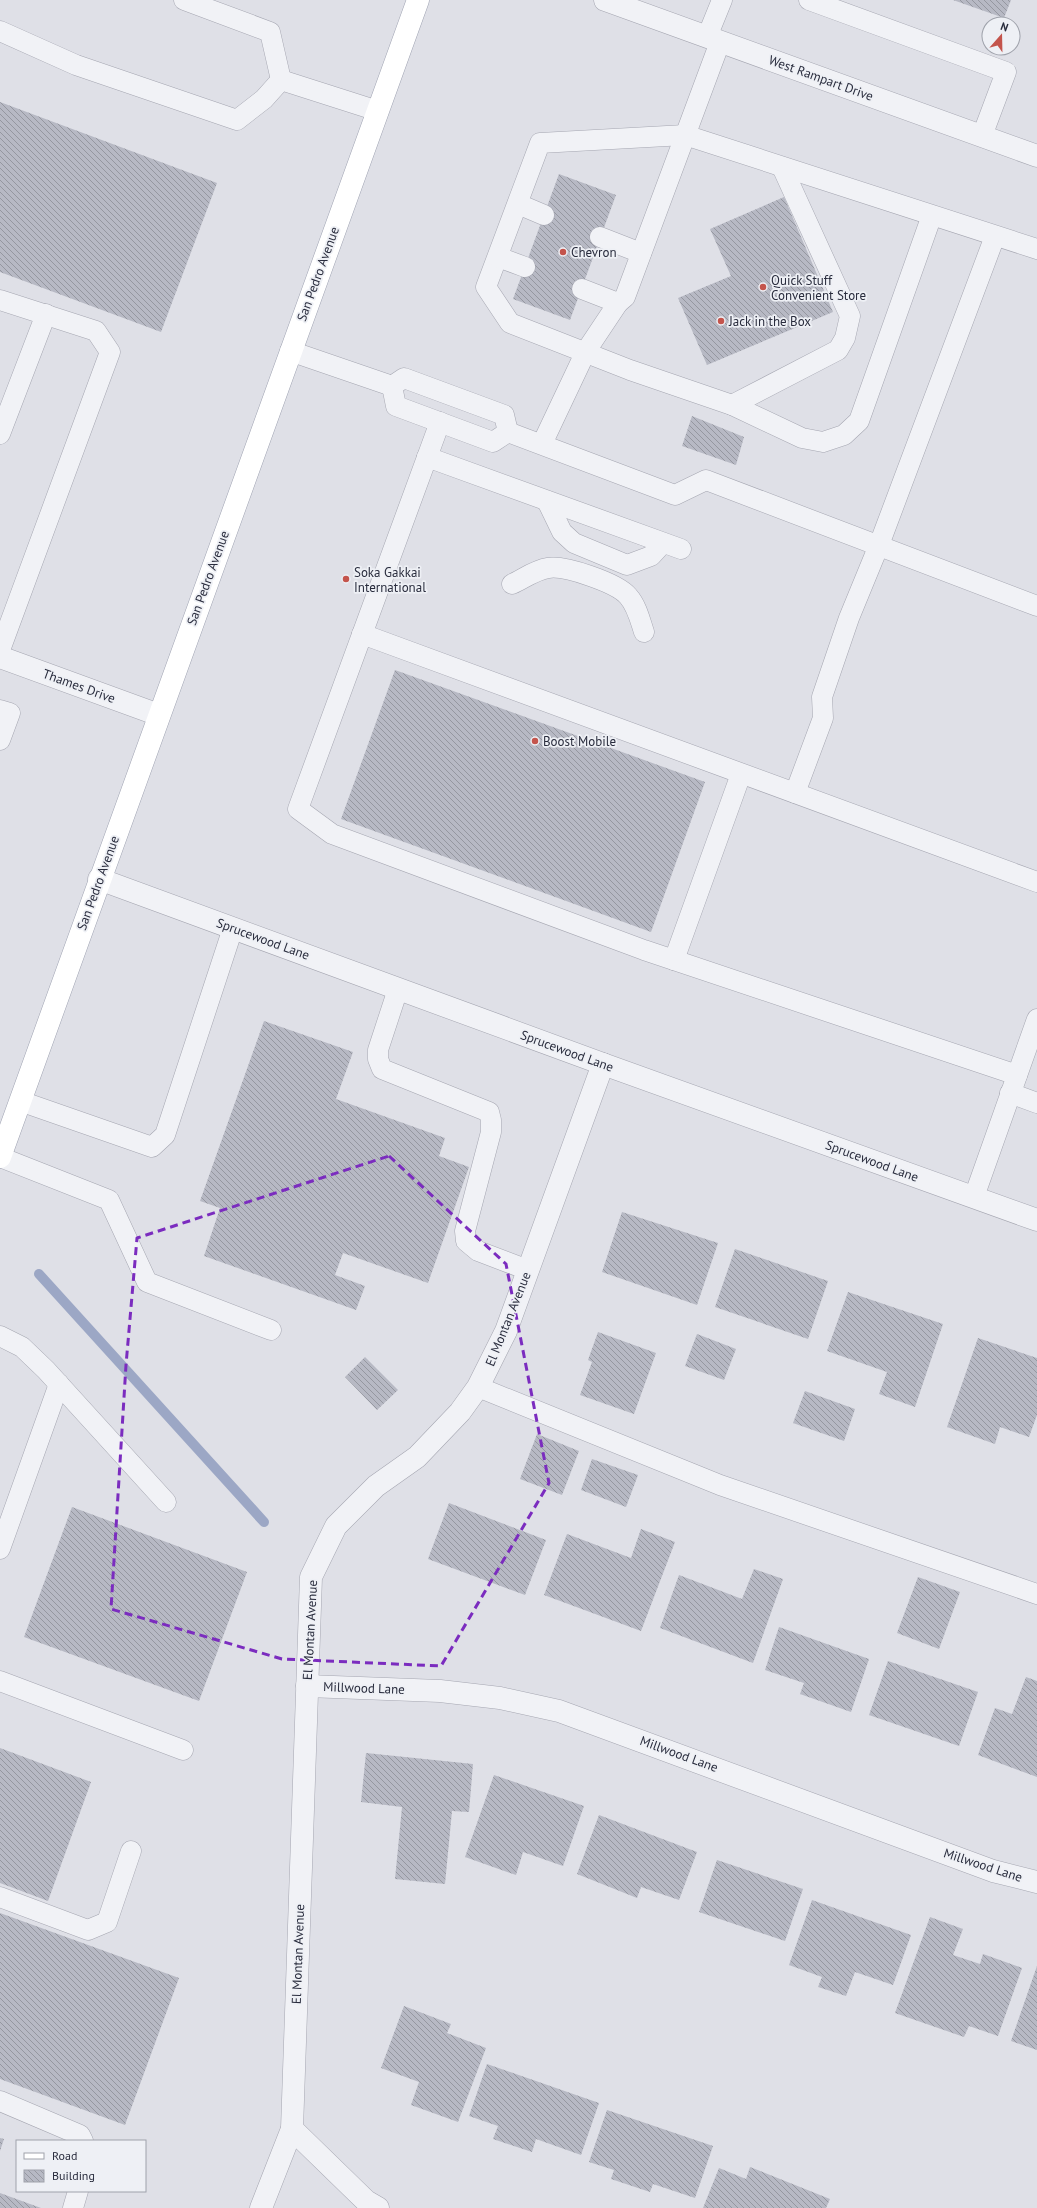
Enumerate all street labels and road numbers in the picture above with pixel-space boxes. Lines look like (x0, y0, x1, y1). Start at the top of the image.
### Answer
street label: West Rampart Drive (766, 51, 876, 105)
street label: San Pedro Avenue (293, 224, 343, 324)
street label: San Pedro Avenue (183, 528, 233, 628)
street label: Thames Drive (40, 665, 118, 707)
street label: San Pedro Avenue (73, 833, 123, 933)
street label: Sprucewood Lane (214, 914, 312, 964)
street label: Sprucewood Lane (518, 1026, 616, 1076)
street label: Sprucewood Lane (823, 1136, 921, 1186)
street label: El Montan Avenue (481, 1269, 535, 1369)
street label: El Montan Avenue (299, 1580, 321, 1680)
street label: Millwood Lane (323, 1678, 405, 1698)
street label: Millwood Lane (638, 1732, 720, 1776)
street label: Millwood Lane (941, 1844, 1025, 1886)
street label: El Montan Avenue (288, 1904, 308, 2004)

